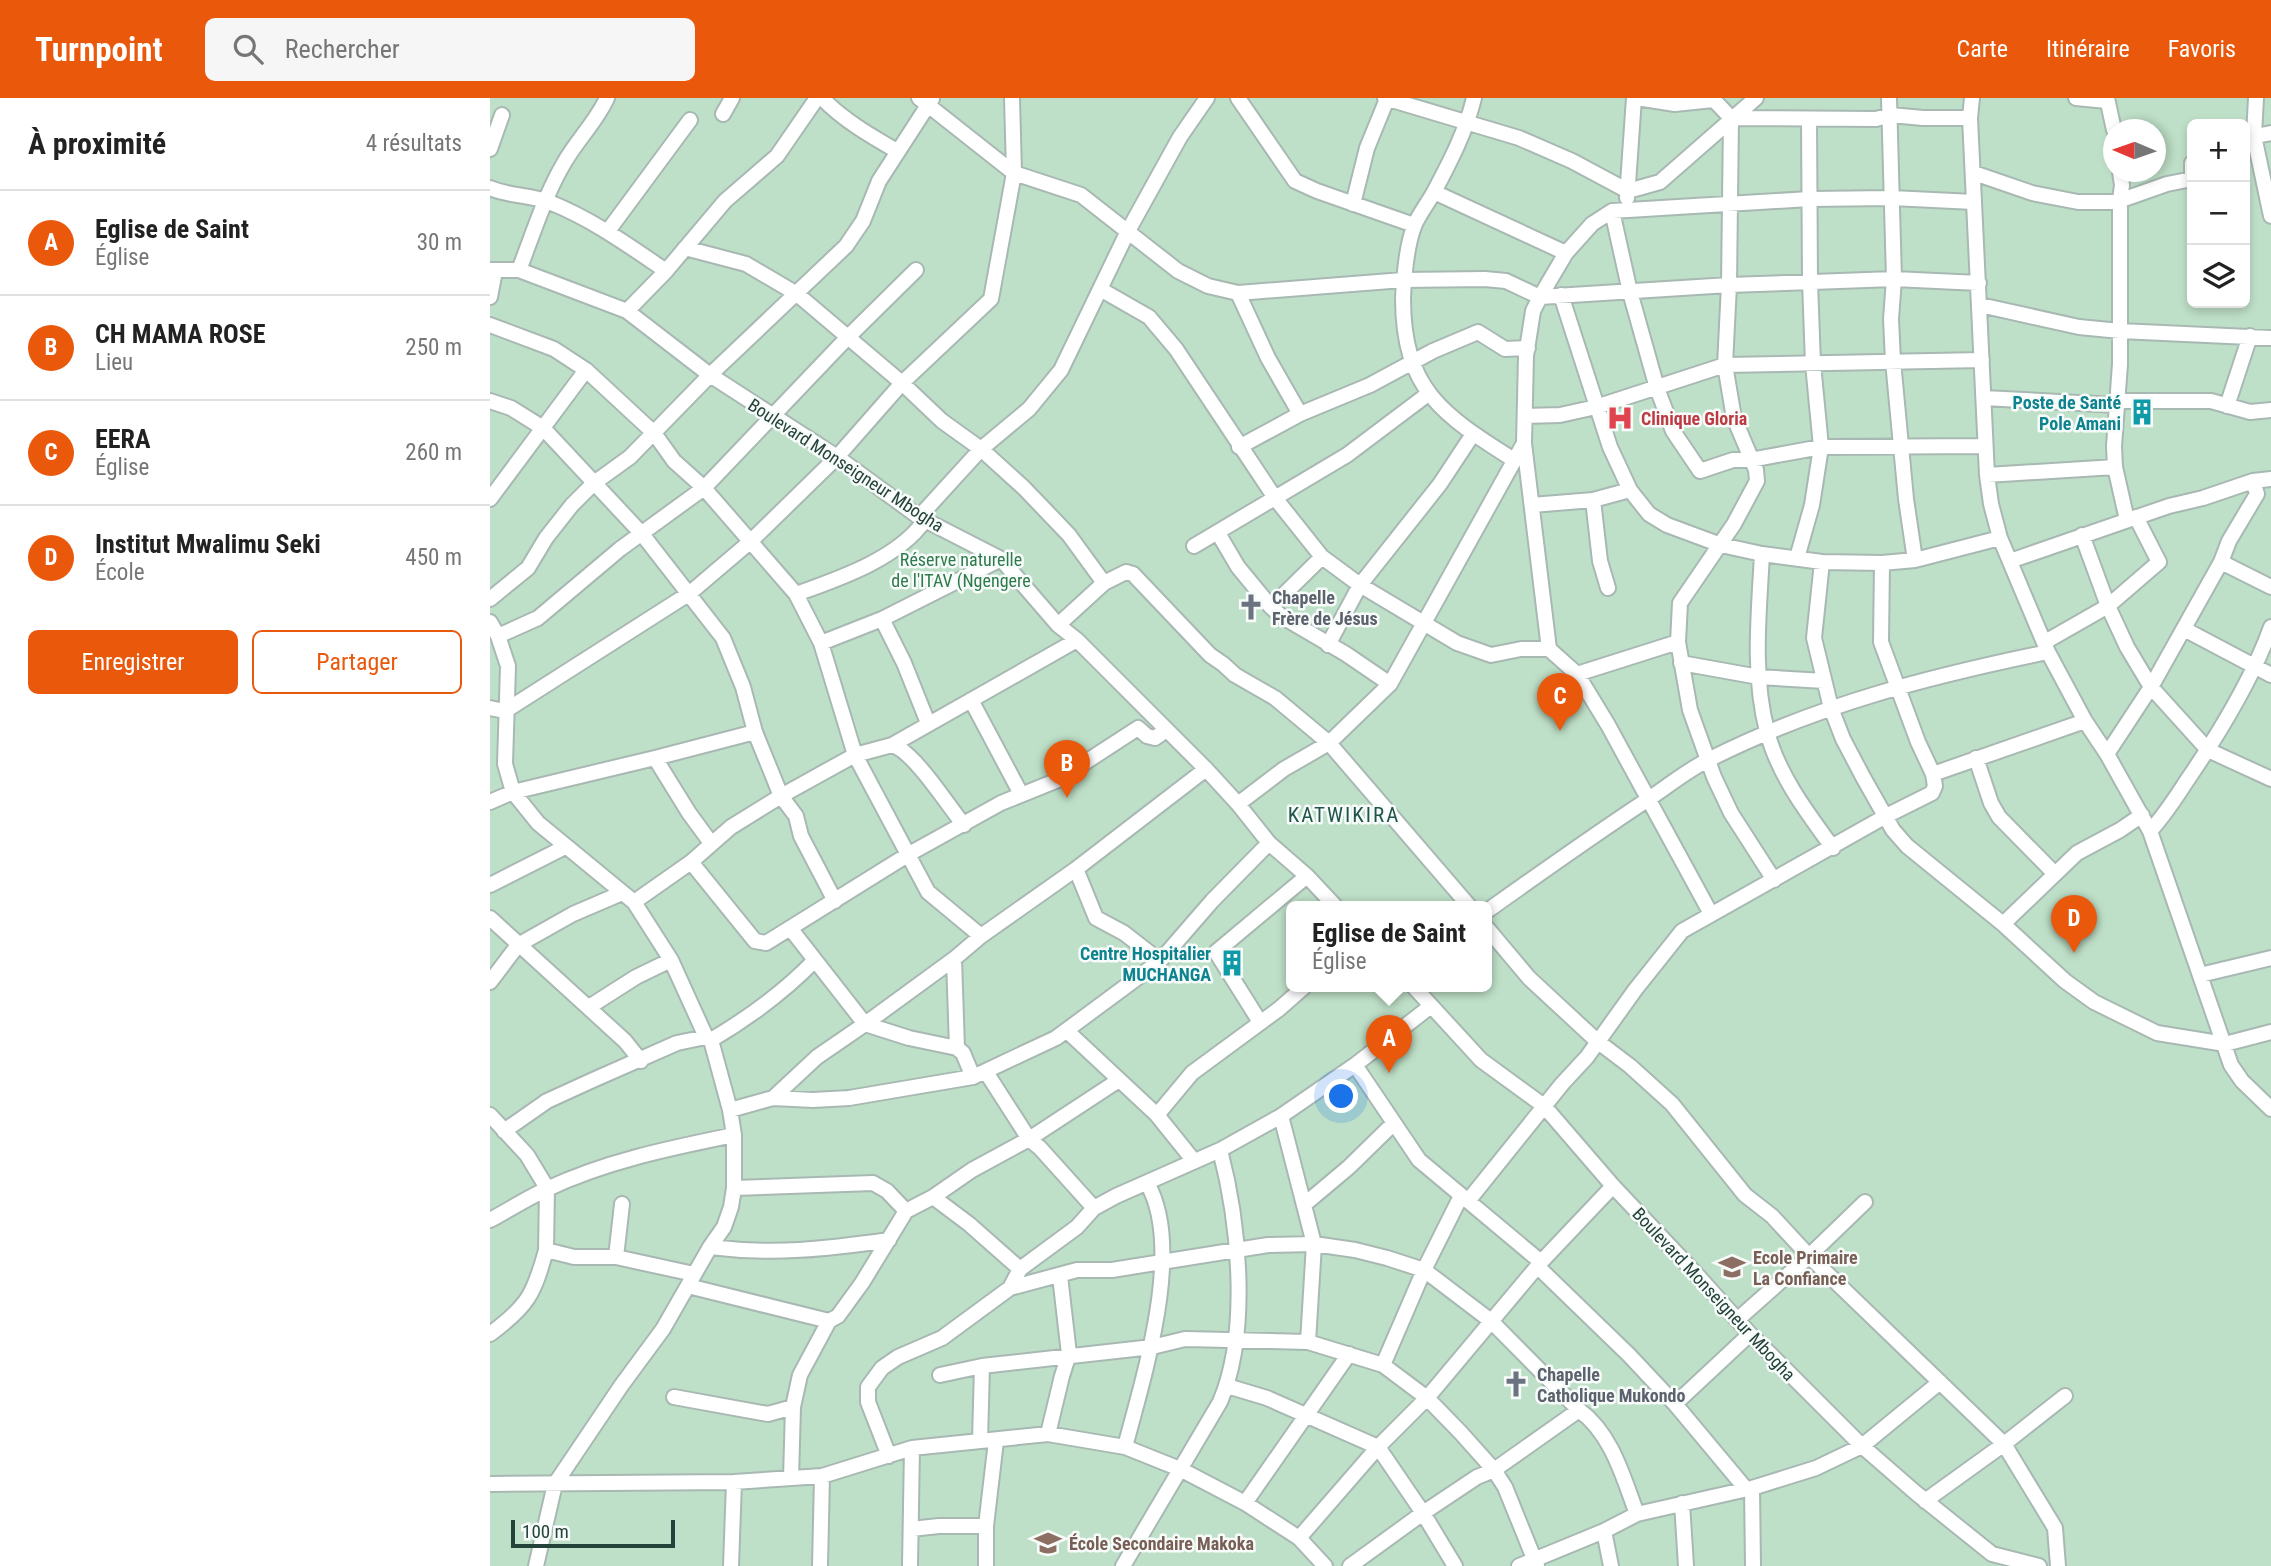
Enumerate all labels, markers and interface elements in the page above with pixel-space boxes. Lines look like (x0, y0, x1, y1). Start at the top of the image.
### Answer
search box (205, 18, 695, 81)
text: Turnpoint (35, 30, 163, 69)
icon: search (229, 30, 267, 68)
text: Rechercher (285, 34, 400, 64)
text: Carte (1957, 35, 2008, 63)
text: Itinéraire (2046, 35, 2130, 63)
text: Favoris (2168, 35, 2236, 63)
north arrow (2103, 119, 2166, 182)
map controls (2187, 119, 2250, 308)
button: + (2187, 119, 2250, 182)
text: À proximité (28, 126, 166, 161)
text: 4 résultats (366, 130, 462, 157)
button: − (2187, 182, 2250, 245)
text: Eglise de Saint (95, 214, 249, 244)
text: A (44, 229, 58, 256)
text: 30 m (417, 229, 462, 256)
text: Église (95, 244, 149, 271)
button: layers (2187, 245, 2250, 308)
text: CH MAMA ROSE (95, 319, 266, 349)
text: B (45, 334, 57, 361)
text: 250 m (405, 334, 462, 361)
text: Lieu (95, 349, 133, 376)
place label: Poste de Santé Pole Amani (2013, 392, 2121, 434)
street label: Boulevard Monseigneur Mbogha (744, 394, 948, 536)
building icon: Poste de Santé Pole Amani (2127, 397, 2157, 427)
hospital icon: Clinique Gloria (1605, 403, 1635, 433)
place label: Clinique Gloria (1641, 408, 1747, 429)
text: EERA (95, 424, 150, 454)
text: C (44, 439, 58, 466)
text: 260 m (405, 439, 462, 466)
text: Église (95, 454, 149, 481)
text: Institut Mwalimu Seki (95, 529, 321, 559)
text: D (45, 544, 58, 571)
text: 450 m (405, 544, 462, 571)
park label: Réserve naturelle de l'ITAV (Ngengere (891, 549, 1031, 592)
text: École (95, 559, 144, 586)
place label: Chapelle Frère de Jésus (1272, 587, 1378, 629)
church icon: Chapelle Frère de Jésus (1236, 592, 1266, 622)
button: Enregistrer (28, 630, 238, 694)
button: Partager (252, 630, 462, 694)
pin: C (1537, 673, 1583, 731)
pin: B (1044, 740, 1090, 798)
district label: KATWIKIRA (1288, 803, 1400, 827)
pin: D (2051, 895, 2097, 953)
popup (1286, 901, 1492, 992)
text: Eglise de Saint (1312, 918, 1466, 948)
place label: Centre Hospitalier MUCHANGA (1080, 943, 1211, 985)
building icon: Centre Hospitalier MUCHANGA (1217, 948, 1247, 978)
text: Église (1312, 948, 1366, 975)
pin: A (1366, 1015, 1412, 1073)
your location (1324, 1079, 1358, 1113)
street label: Boulevard Monseigneur Mbogha (1628, 1203, 1800, 1385)
place label: Ecole Primaire La Confiance (1753, 1247, 1858, 1289)
school or university icon: Ecole Primaire La Confiance (1717, 1252, 1747, 1282)
place label: Chapelle Catholique Mukondo (1537, 1364, 1686, 1406)
church icon: Chapelle Catholique Mukondo (1501, 1369, 1531, 1399)
scale bar (511, 1517, 676, 1549)
text: 100 m (522, 1520, 569, 1543)
school or university icon: École Secondaire Makoka (1033, 1528, 1063, 1558)
place label: École Secondaire Makoka (1069, 1533, 1254, 1554)

